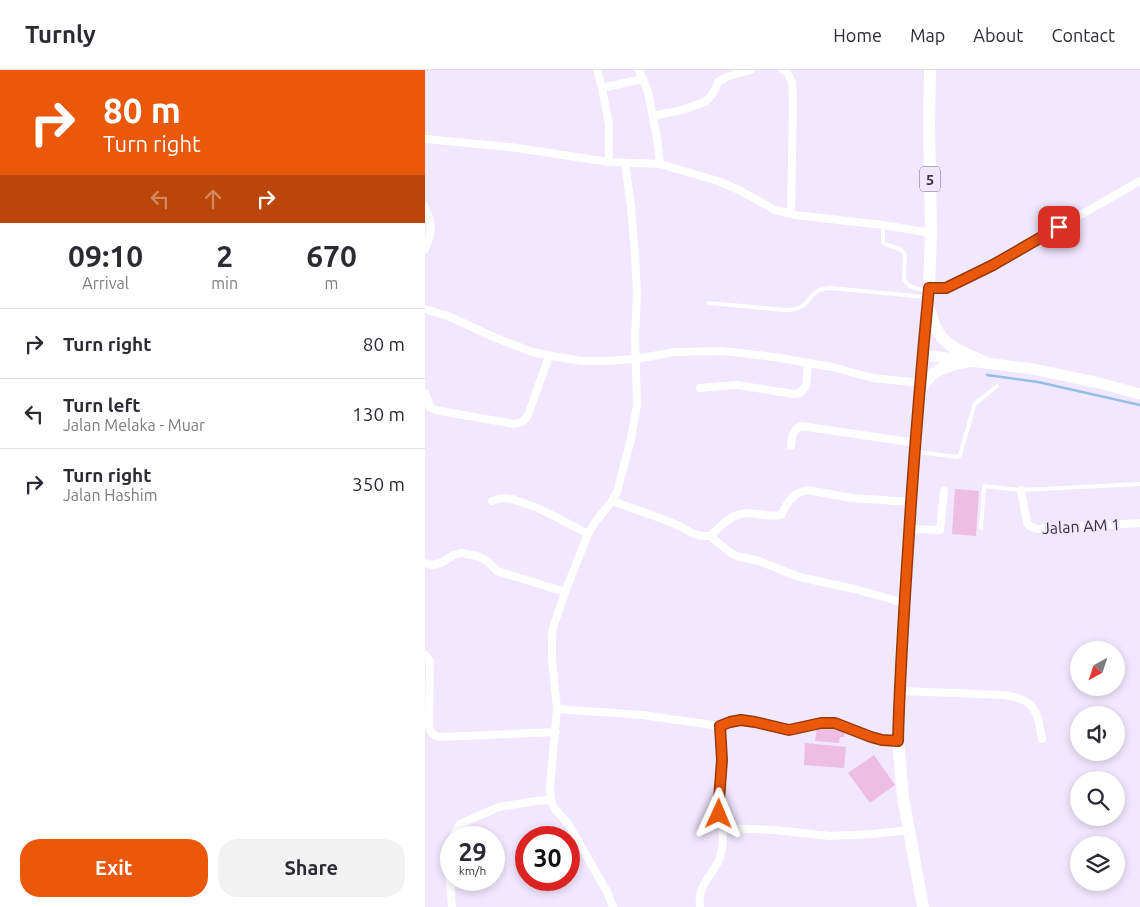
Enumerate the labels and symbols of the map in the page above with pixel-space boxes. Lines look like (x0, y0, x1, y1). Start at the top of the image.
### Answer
road number: 5 (920, 166, 940, 192)
pin (1038, 206, 1080, 248)
street label: Jalan AM 1 (1041, 515, 1121, 537)
north arrow (1070, 641, 1125, 696)
position arrow (692, 787, 744, 839)
speed limit sign: 30 (515, 826, 580, 891)

